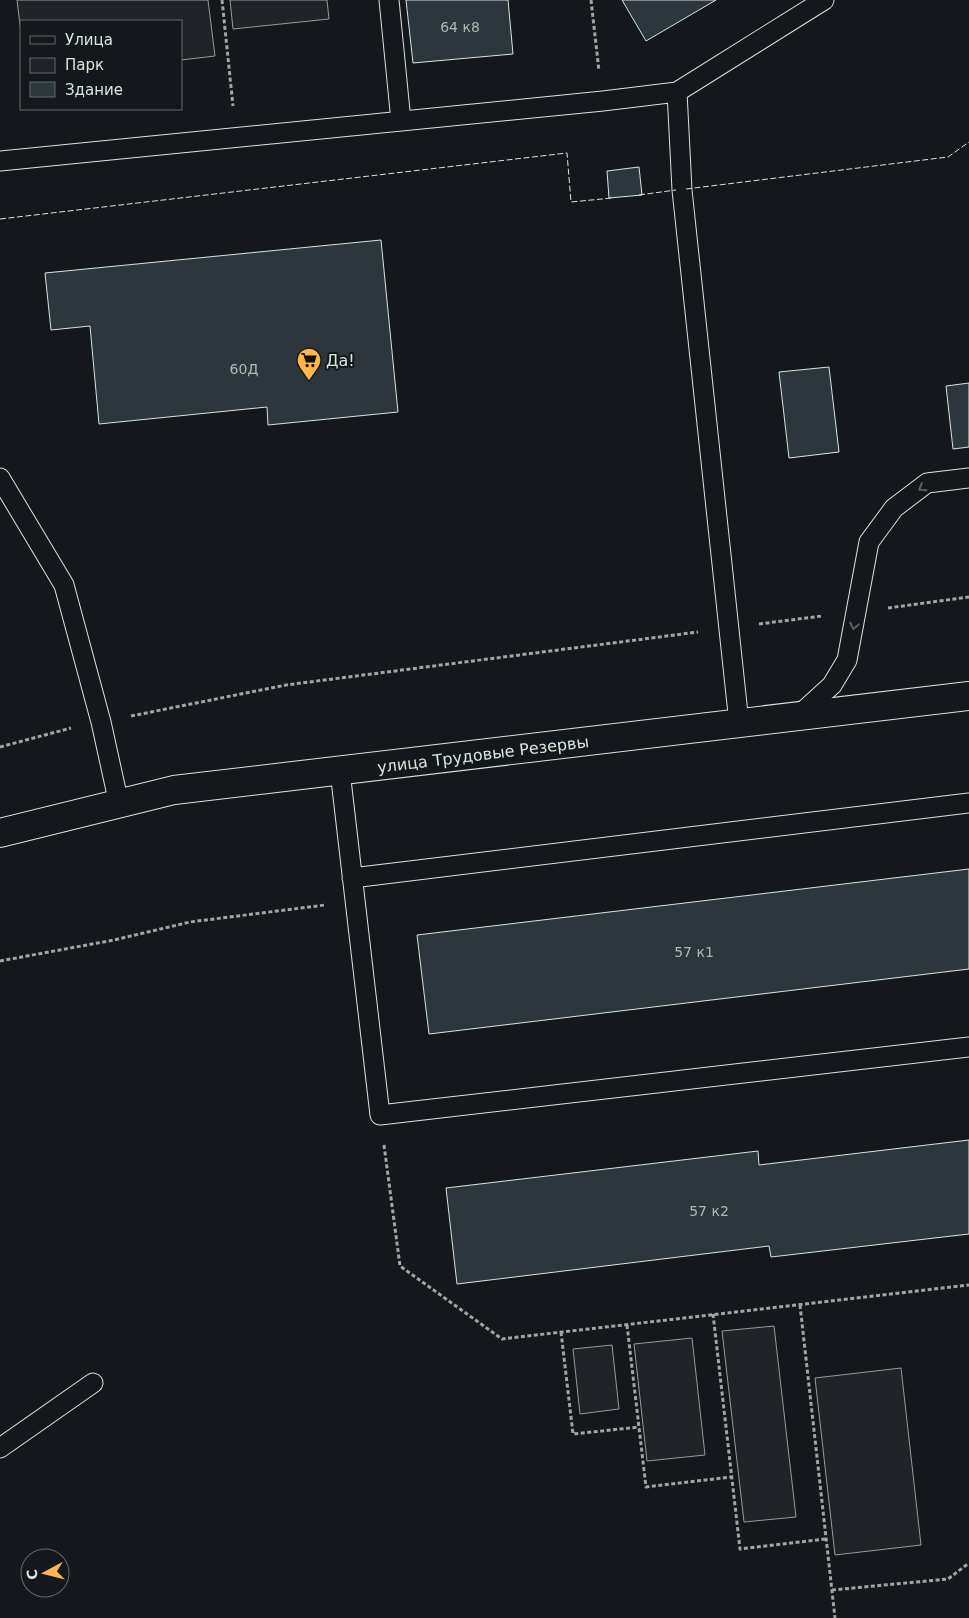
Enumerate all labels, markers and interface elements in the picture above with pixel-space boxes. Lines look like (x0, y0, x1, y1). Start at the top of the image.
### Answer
house number: 64 к8 (440, 19, 480, 35)
legend (20, 20, 182, 110)
text: Улица (65, 31, 113, 49)
text: Парк (65, 56, 104, 74)
text: Здание (65, 81, 123, 99)
supermarket icon: Да! (296, 347, 322, 381)
place label: Да! (326, 351, 355, 370)
house number: 60Д (230, 361, 258, 377)
one-way arrow (918, 481, 927, 491)
one-way arrow (849, 622, 859, 631)
street label: улица Трудовые Резервы (376, 732, 590, 777)
house number: 57 к1 (674, 944, 714, 960)
house number: 57 к2 (689, 1203, 729, 1219)
north arrow (20, 1548, 70, 1598)
text: С (24, 1569, 41, 1581)

